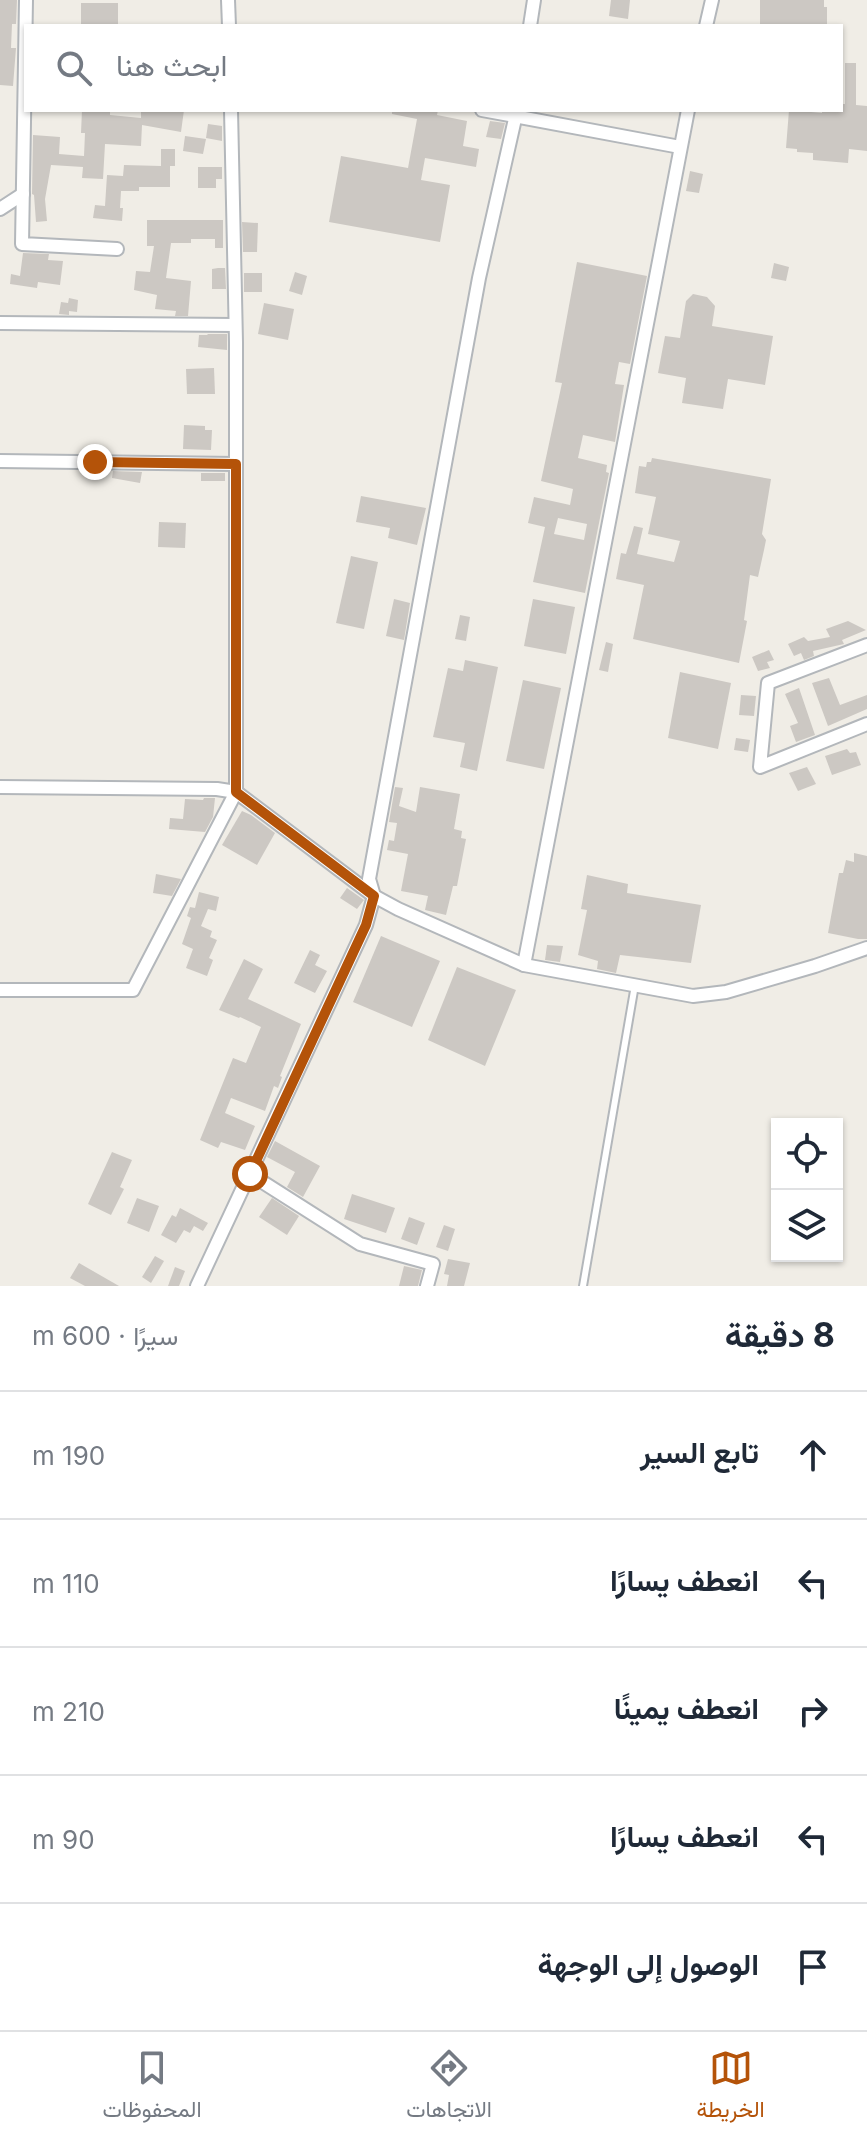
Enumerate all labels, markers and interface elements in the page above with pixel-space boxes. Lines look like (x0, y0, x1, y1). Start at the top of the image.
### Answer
search box (24, 24, 843, 112)
icon: search (52, 46, 96, 90)
text: ابحث هنا (116, 47, 227, 83)
route end (77, 444, 113, 480)
map controls (771, 1118, 843, 1262)
button: locate (771, 1118, 843, 1190)
route start (232, 1156, 268, 1192)
button: layers (771, 1190, 843, 1262)
text: 8 دقيقة (725, 1314, 835, 1355)
text: سيرًا · 600 m (32, 1320, 178, 1351)
icon: ahead (791, 1433, 835, 1477)
text: تابع السير (640, 1434, 759, 1470)
text: 190 m (32, 1440, 105, 1471)
icon: left (791, 1561, 835, 1605)
text: انعطف يسارًا (610, 1562, 759, 1598)
text: 110 m (32, 1568, 100, 1599)
icon: right (791, 1689, 835, 1733)
text: انعطف يمينًا (614, 1690, 759, 1726)
text: 210 m (32, 1696, 105, 1727)
icon: left (791, 1817, 835, 1861)
text: انعطف يسارًا (610, 1818, 759, 1854)
text: 90 m (32, 1824, 95, 1855)
icon: arrive (791, 1945, 835, 1989)
text: الوصول إلى الوجهة (537, 1946, 759, 1982)
tab: المحفوظات (102, 2046, 202, 2129)
tab: الاتجاهات (406, 2046, 492, 2129)
tab: الخريطة (697, 2046, 765, 2129)

